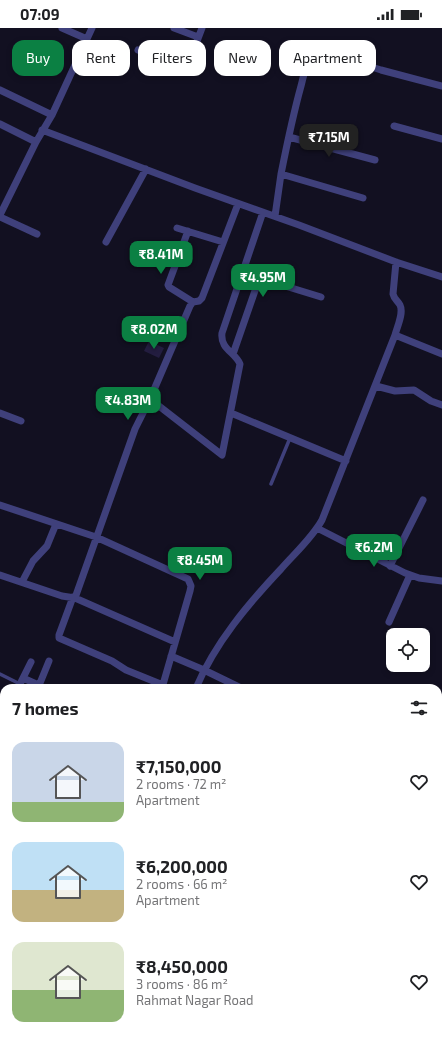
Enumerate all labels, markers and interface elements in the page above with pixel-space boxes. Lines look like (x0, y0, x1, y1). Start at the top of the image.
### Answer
text: 07:09 (20, 5, 60, 23)
chip: Buy (12, 40, 64, 76)
chip: Rent (72, 40, 130, 76)
chip: Filters (138, 40, 206, 76)
chip: New (214, 40, 271, 76)
chip: Apartment (279, 40, 376, 76)
pin: ₹7.15M (296, 124, 362, 158)
text: ₹7.15M (308, 129, 350, 145)
pin: ₹8.41M (128, 241, 194, 275)
text: ₹8.41M (139, 246, 183, 262)
pin: ₹4.95M (230, 264, 296, 298)
text: ₹4.95M (240, 269, 286, 285)
pin: ₹8.02M (121, 316, 187, 350)
text: ₹8.02M (131, 321, 177, 337)
pin: ₹4.83M (95, 387, 161, 421)
text: ₹4.83M (105, 392, 151, 408)
pin: ₹6.2M (346, 534, 402, 568)
text: ₹6.2M (355, 539, 393, 555)
pin: ₹8.45M (167, 547, 233, 581)
text: ₹8.45M (177, 552, 223, 568)
map controls (386, 628, 430, 672)
button: locate (386, 628, 430, 672)
icon: filters (408, 697, 430, 719)
text: 7 homes (12, 698, 79, 718)
text: ₹7,150,000 (136, 756, 221, 776)
icon: home (44, 758, 92, 806)
icon: heart (408, 771, 430, 793)
text: 2 rooms · 72 m² (136, 776, 227, 792)
text: Apartment (136, 792, 200, 808)
text: ₹6,200,000 (136, 856, 228, 876)
icon: home (44, 858, 92, 906)
icon: heart (408, 871, 430, 893)
text: 2 rooms · 66 m² (136, 876, 227, 892)
text: Apartment (136, 892, 200, 908)
text: ₹8,450,000 (136, 956, 228, 976)
icon: home (44, 958, 92, 1006)
icon: heart (408, 971, 430, 993)
text: 3 rooms · 86 m² (136, 976, 228, 992)
text: Rahmat Nagar Road (136, 992, 254, 1008)

